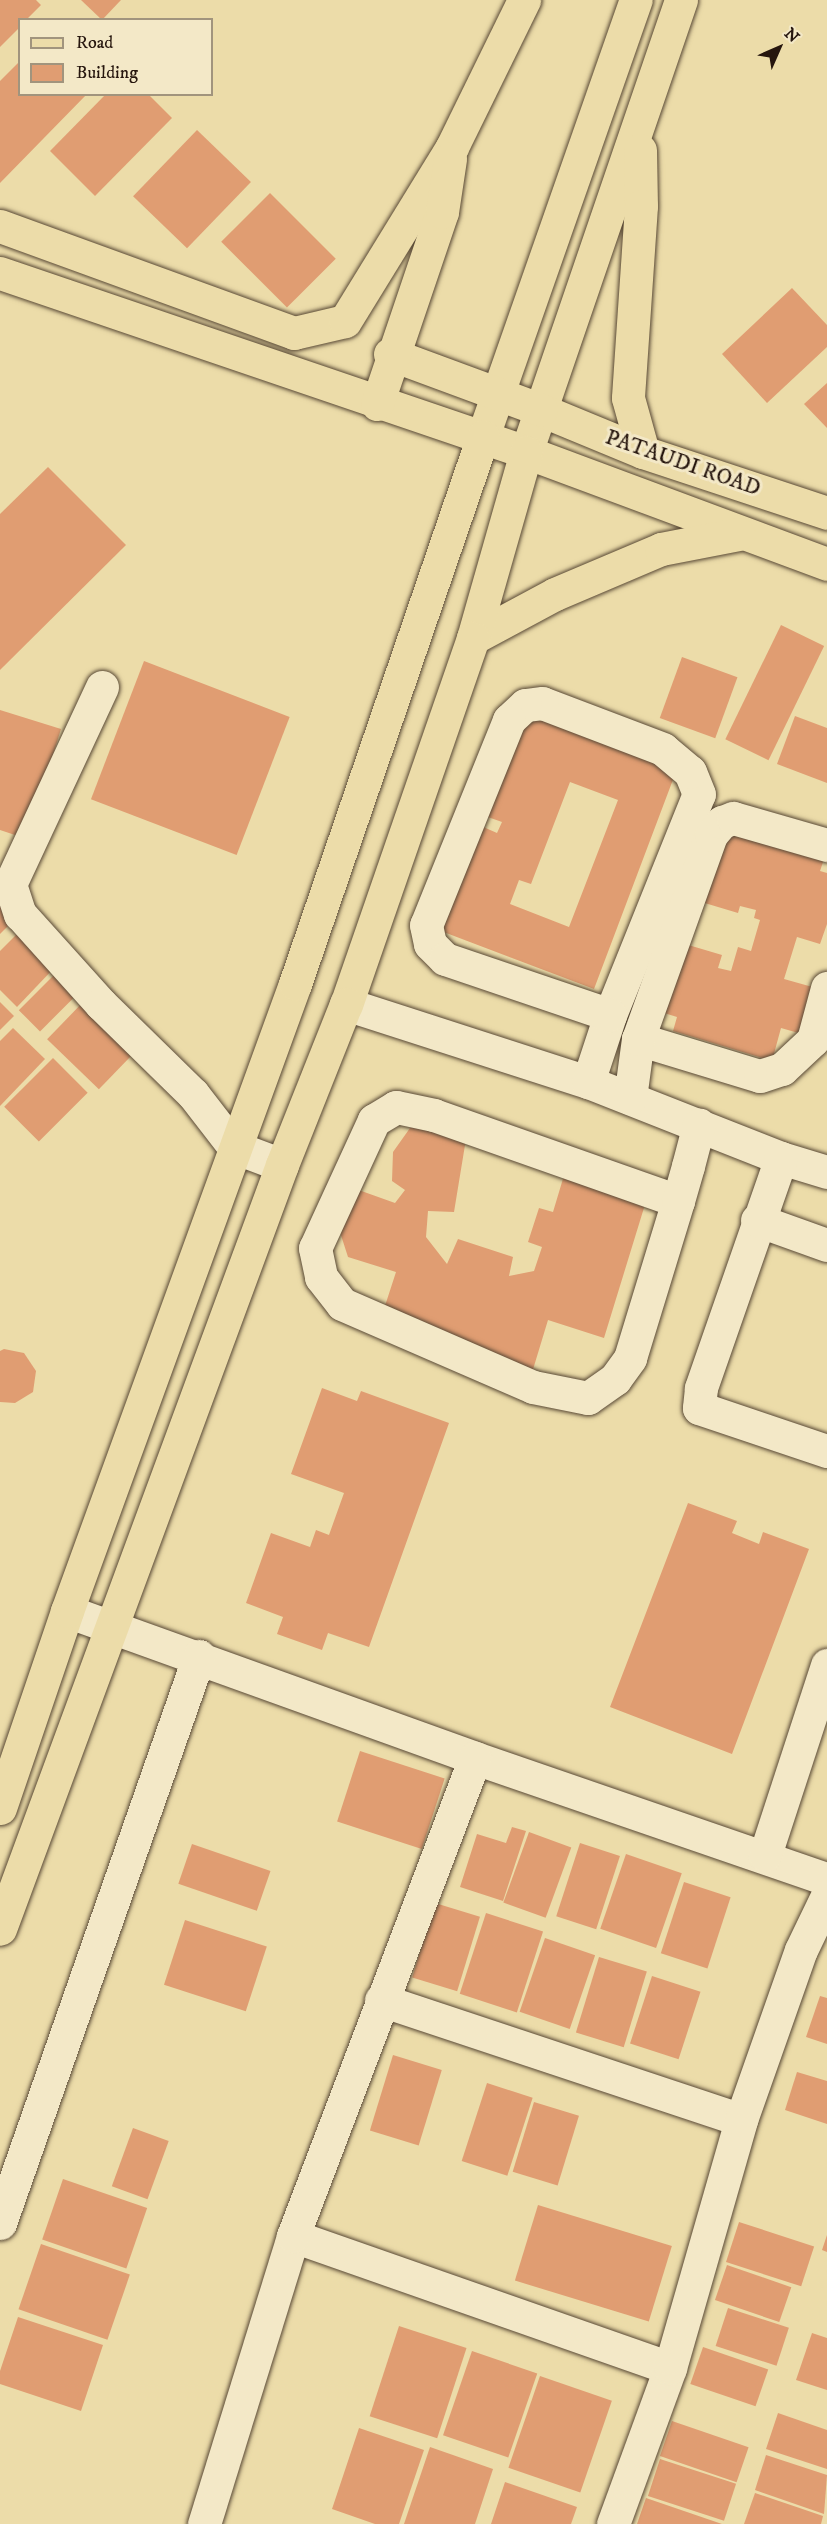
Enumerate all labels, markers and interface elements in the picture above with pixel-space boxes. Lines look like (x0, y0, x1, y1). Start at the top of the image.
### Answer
legend (18, 18, 213, 96)
north arrow (749, 18, 809, 78)
text: N (780, 24, 803, 47)
text: Road (76, 32, 113, 54)
text: Building (76, 62, 138, 84)
street label: PATAUDI ROAD (602, 424, 764, 502)

